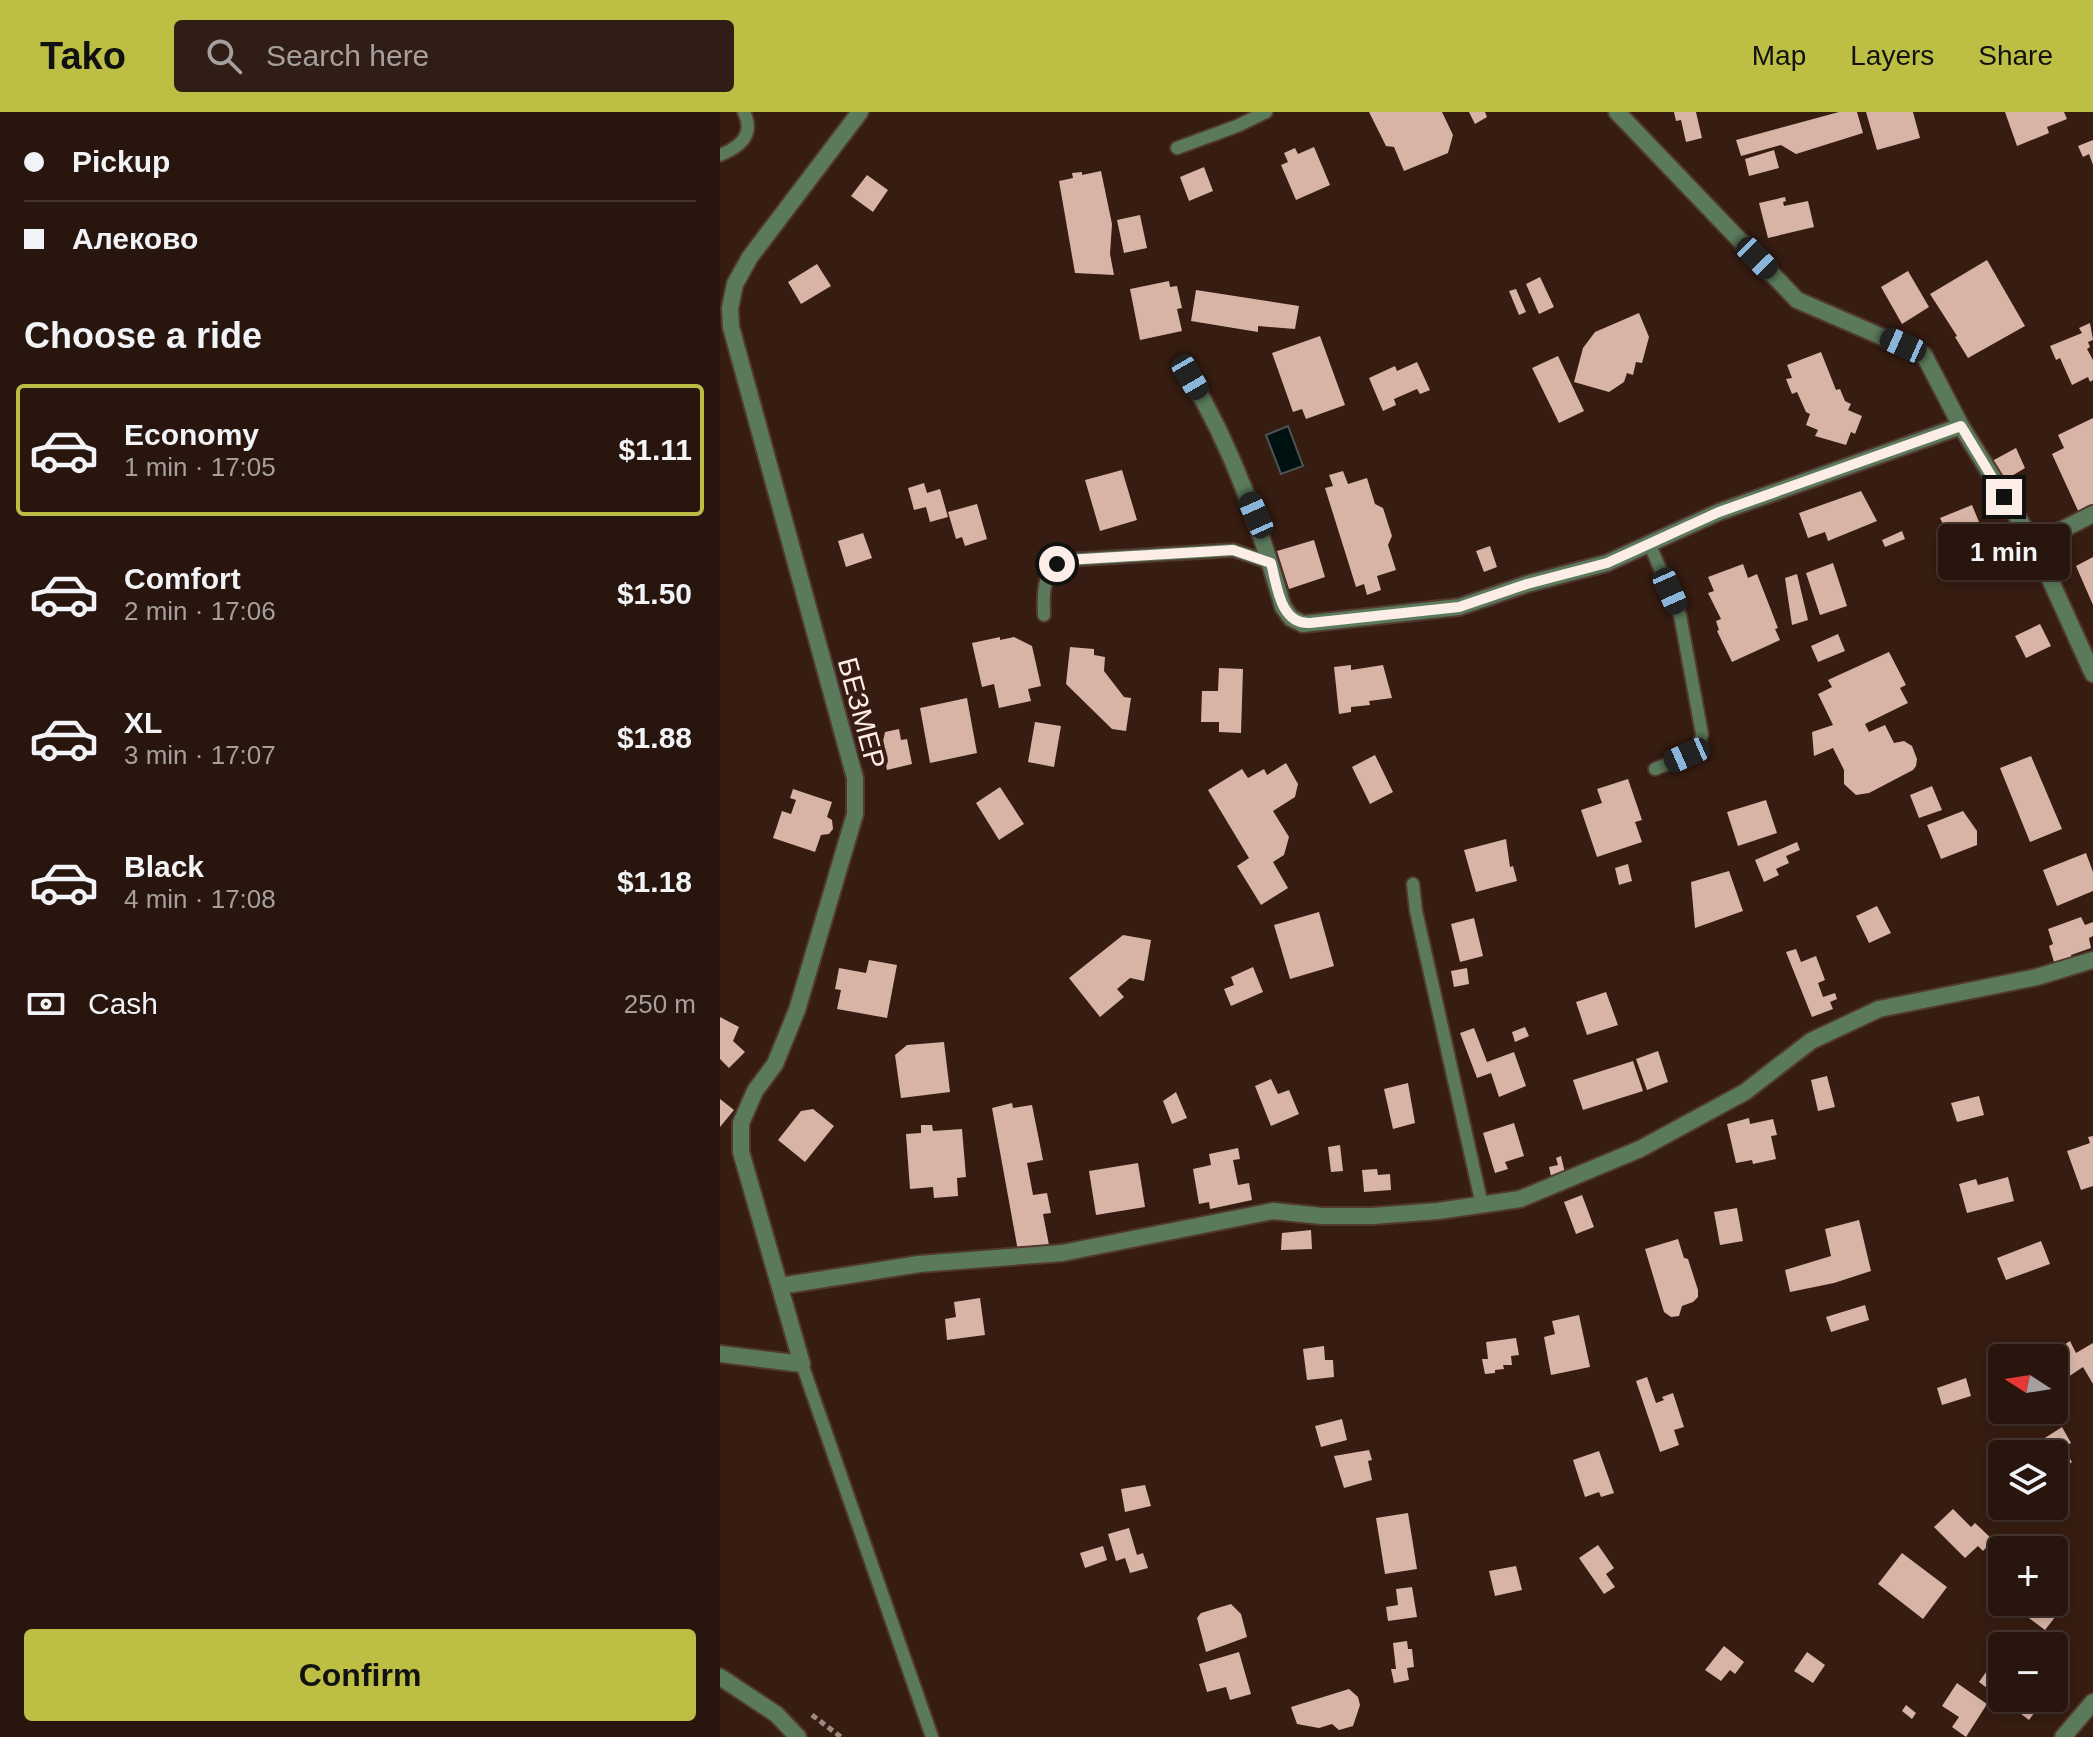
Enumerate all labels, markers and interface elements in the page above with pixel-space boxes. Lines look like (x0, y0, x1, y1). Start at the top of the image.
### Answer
search box (174, 20, 734, 92)
icon: search (202, 34, 246, 78)
text: Tako (40, 35, 126, 77)
text: Search here (266, 39, 429, 72)
text: Map (1752, 40, 1806, 71)
text: Layers (1850, 40, 1934, 71)
text: Share (1978, 40, 2053, 71)
text: Pickup (72, 145, 170, 178)
text: Алеково (72, 222, 198, 255)
car (1732, 232, 1782, 284)
text: Choose a ride (24, 315, 262, 356)
car (1876, 324, 1930, 366)
car (1168, 350, 1212, 404)
icon: car (28, 414, 100, 486)
text: Economy (124, 418, 259, 451)
text: $1.11 (619, 433, 692, 466)
text: 1 min · 17:05 (124, 452, 276, 482)
route end (1986, 479, 2022, 515)
car (1235, 488, 1277, 542)
callout: 1 min (1938, 525, 2070, 581)
text: 1 min (1970, 537, 2038, 567)
route start (1039, 546, 1075, 582)
icon: car (28, 558, 100, 630)
text: Comfort (124, 562, 241, 595)
car (1649, 564, 1691, 618)
text: $1.50 (617, 577, 692, 610)
text: 2 min · 17:06 (124, 596, 276, 626)
street label: БЕЗМЕР (832, 654, 891, 772)
icon: car (28, 702, 100, 774)
text: XL (124, 706, 162, 739)
text: $1.88 (617, 721, 692, 754)
car (1660, 734, 1714, 776)
text: 3 min · 17:07 (124, 740, 276, 770)
icon: car (28, 846, 100, 918)
text: Black (124, 850, 204, 883)
text: $1.18 (617, 865, 692, 898)
text: 4 min · 17:08 (124, 884, 276, 914)
icon: cash (24, 982, 68, 1026)
text: Cash (88, 987, 158, 1020)
text: 250 m (624, 989, 696, 1019)
north arrow (1988, 1344, 2068, 1424)
map controls (1988, 1344, 2068, 1712)
button: layers (1988, 1440, 2068, 1520)
button: + (1988, 1536, 2068, 1616)
button: Confirm (24, 1629, 696, 1721)
button: − (1988, 1632, 2068, 1712)

